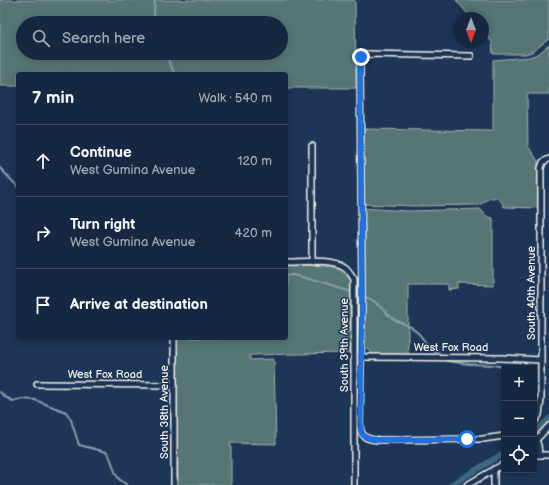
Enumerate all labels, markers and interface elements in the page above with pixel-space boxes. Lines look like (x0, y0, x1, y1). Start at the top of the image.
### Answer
north arrow (453, 12, 489, 48)
search box (16, 16, 288, 60)
icon: search (30, 27, 52, 49)
text: Search here (62, 29, 145, 48)
route end (352, 48, 370, 66)
text: 7 min (32, 88, 74, 108)
text: Walk · 540 m (198, 90, 272, 106)
text: Continue (70, 143, 132, 162)
icon: ahead (32, 150, 54, 172)
text: 120 m (237, 153, 272, 169)
text: West Gumina Avenue (70, 162, 195, 178)
text: Turn right (70, 215, 135, 234)
icon: right (32, 222, 54, 244)
text: 420 m (234, 225, 272, 241)
text: West Gumina Avenue (70, 234, 195, 250)
street label: South 40th Avenue (525, 246, 538, 340)
icon: arrive (32, 294, 54, 316)
text: Arrive at destination (70, 295, 208, 314)
street label: South 39th Avenue (338, 298, 351, 392)
street label: West Fox Road (414, 341, 488, 354)
street label: South 38th Avenue (158, 365, 171, 459)
map controls (501, 365, 537, 473)
button: + (501, 365, 537, 401)
street label: West Fox Road (68, 368, 142, 381)
button: − (501, 401, 537, 437)
route start (458, 430, 476, 448)
button: locate (501, 437, 537, 473)

